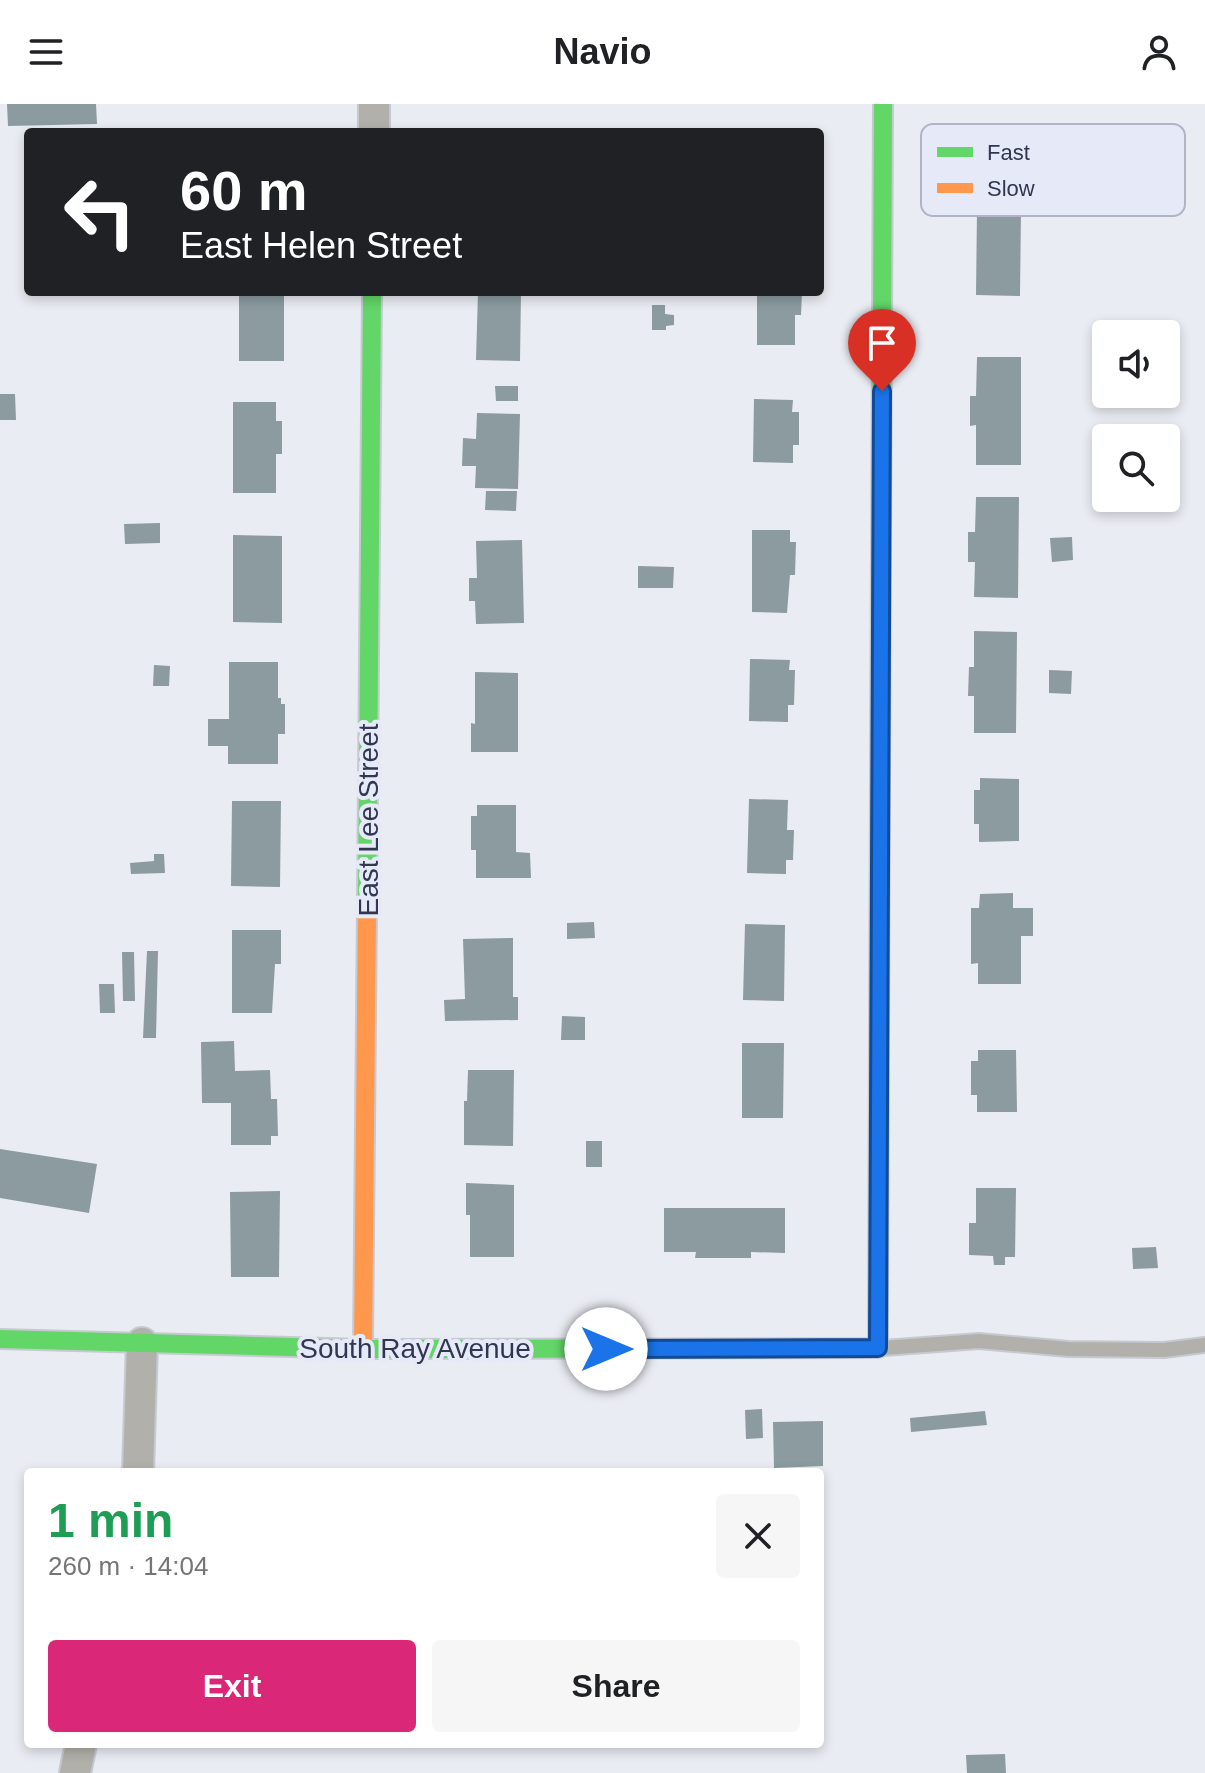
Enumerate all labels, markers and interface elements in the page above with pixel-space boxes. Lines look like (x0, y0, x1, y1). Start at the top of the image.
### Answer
icon: menu (24, 30, 68, 74)
icon: person (1137, 30, 1181, 74)
text: Navio (553, 31, 652, 72)
legend (921, 124, 1185, 216)
text: Fast (987, 140, 1030, 165)
text: 60 m (180, 159, 308, 222)
icon: left (48, 160, 152, 264)
text: Slow (987, 176, 1035, 201)
text: East Helen Street (180, 225, 462, 266)
pin (848, 309, 916, 391)
map controls (1092, 320, 1180, 512)
button: sound (1092, 320, 1180, 408)
icon: arrive (860, 321, 904, 365)
button: search (1092, 424, 1180, 512)
street label: East Lee Street (353, 723, 384, 917)
position arrow (564, 1307, 648, 1391)
street label: South Ray Avenue (299, 1333, 531, 1364)
text: 1 min (48, 1494, 173, 1547)
button: close (716, 1494, 800, 1578)
text: 260 m · 14:04 (48, 1551, 208, 1581)
button: Exit (48, 1640, 416, 1732)
button: Share (432, 1640, 800, 1732)

